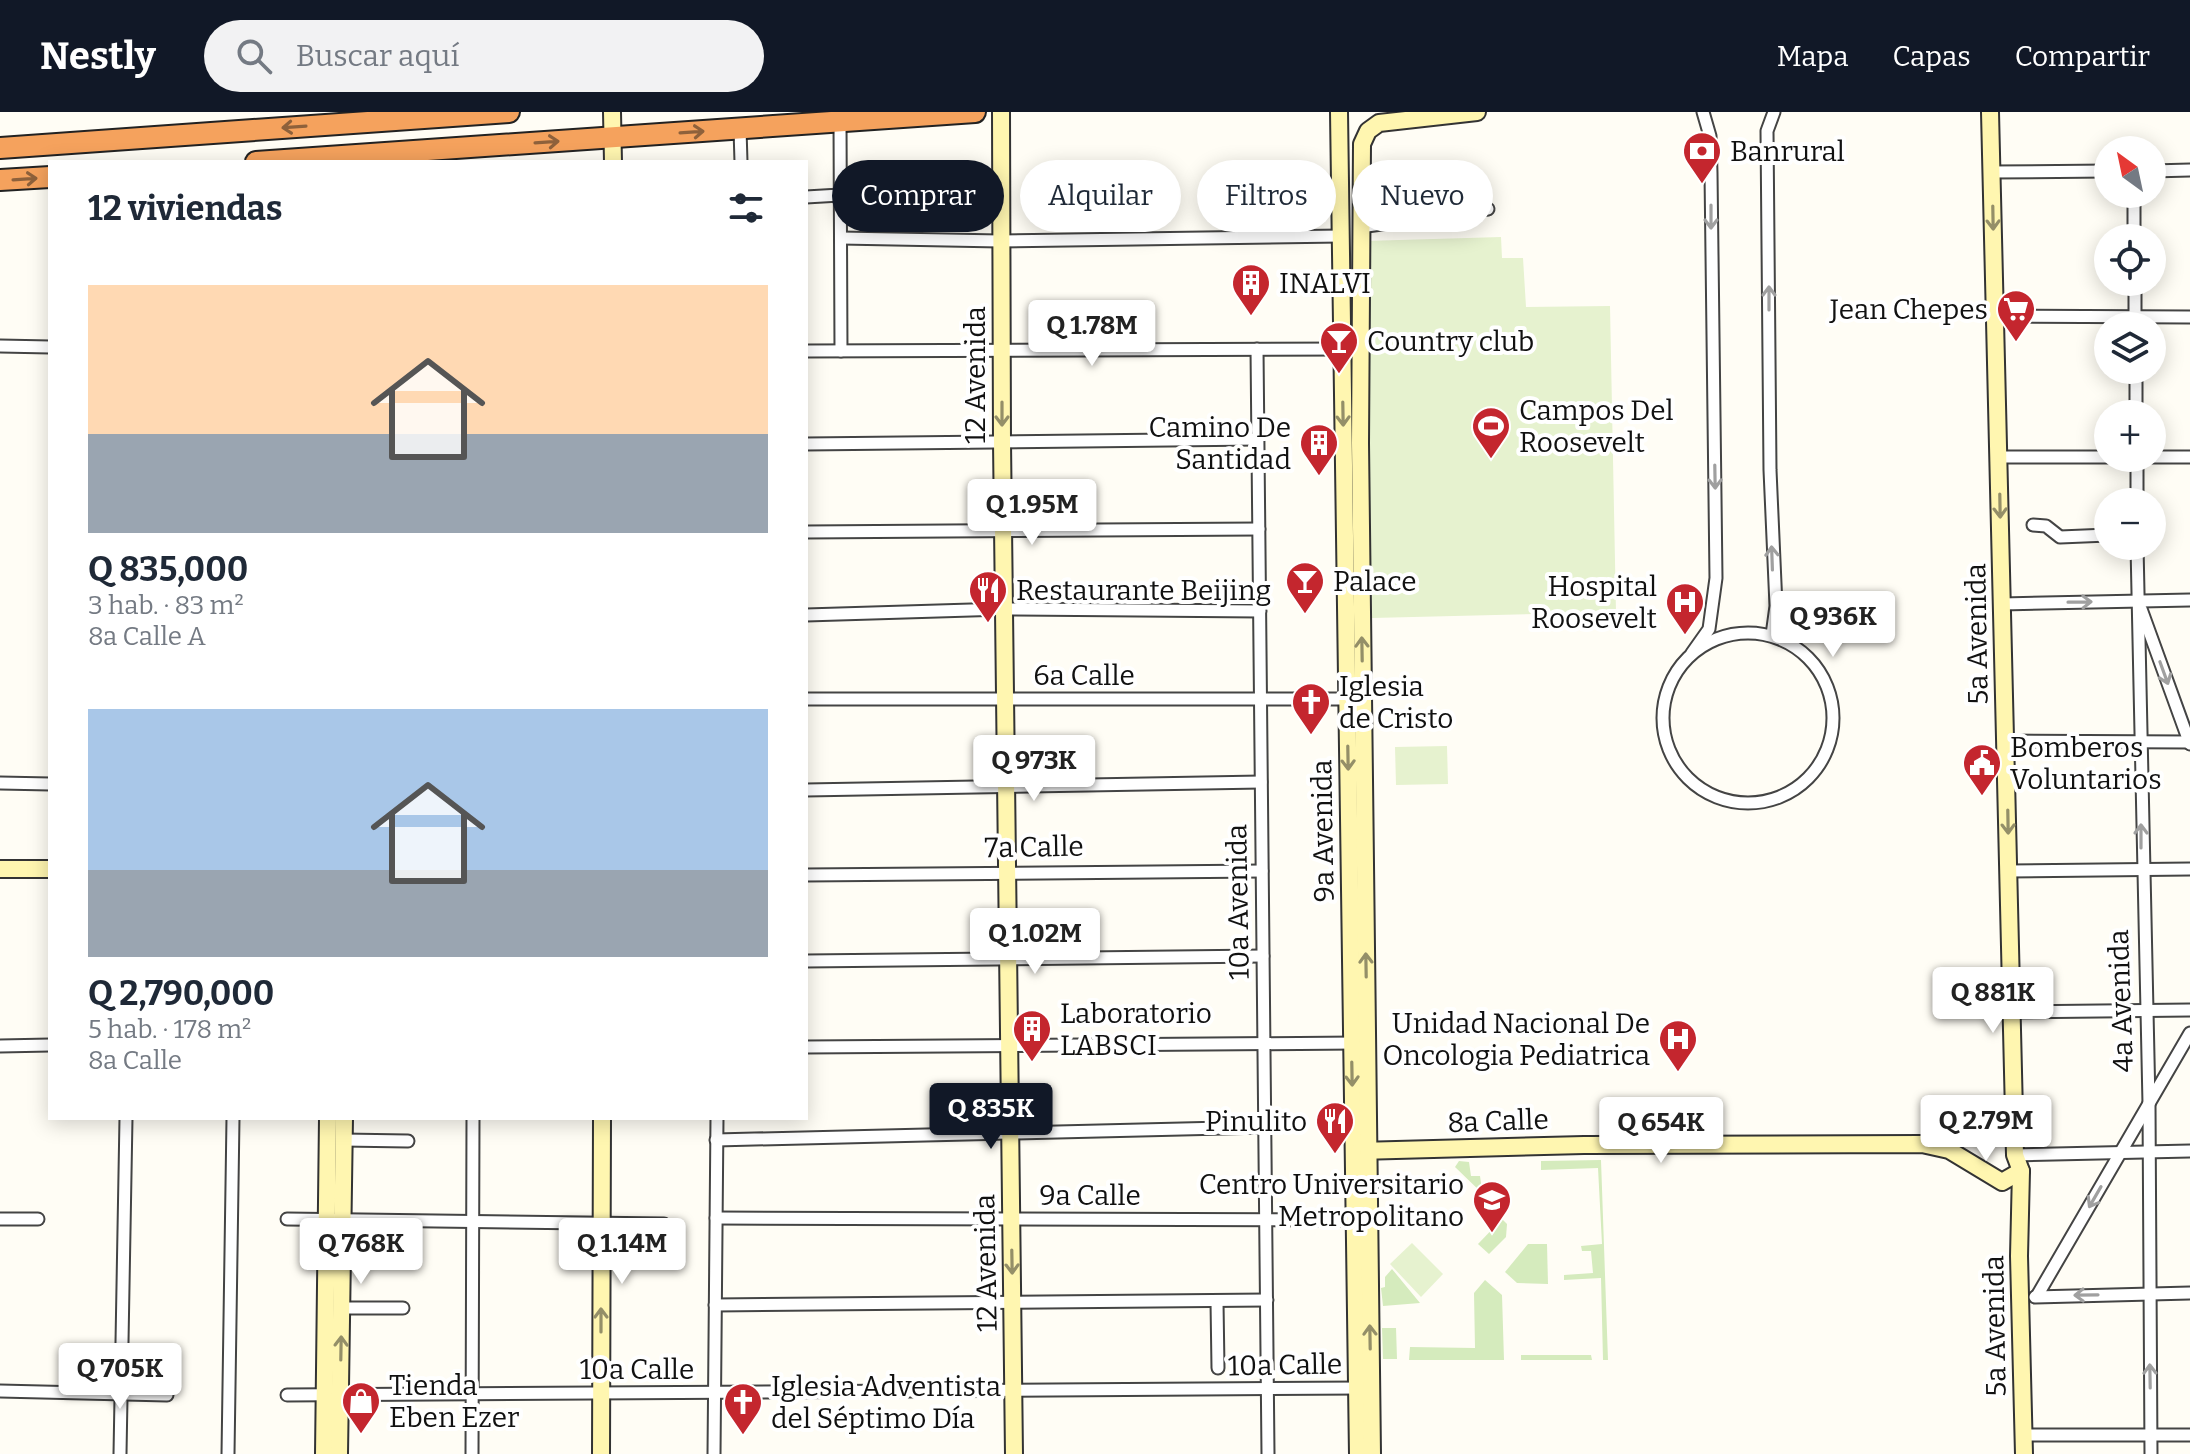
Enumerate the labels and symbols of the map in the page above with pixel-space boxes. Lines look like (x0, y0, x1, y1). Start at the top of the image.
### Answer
one-way arrow (281, 120, 308, 135)
one-way arrow (678, 124, 705, 139)
bank icon: Banrural (1681, 130, 1723, 185)
one-way arrow (533, 134, 560, 149)
place label: Banrural (1730, 135, 1845, 168)
north arrow (2094, 136, 2166, 208)
one-way arrow (11, 171, 38, 186)
one-way arrow (1703, 203, 1719, 230)
one-way arrow (1985, 204, 2000, 231)
building icon: INALVI (1230, 262, 1272, 317)
place label: INALVI (1279, 267, 1371, 300)
one-way arrow (1761, 285, 1777, 312)
supermarket icon: Jean Chepes (1995, 288, 2037, 343)
place label: Jean Chepes (1829, 293, 1988, 326)
pin: Q 1.78M (1018, 300, 1166, 368)
street label: 12 Avenida (959, 306, 992, 444)
bar icon: Country club (1318, 320, 1360, 375)
place label: Country club (1367, 325, 1534, 358)
place label: Campos Del Roosevelt (1519, 394, 1674, 459)
one-way arrow (994, 400, 1010, 427)
one-way arrow (1336, 400, 1351, 427)
sports icon: Campos Del Roosevelt (1470, 405, 1512, 460)
place label: Camino De Santidad (1148, 411, 1291, 476)
building icon: Camino De Santidad (1298, 422, 1340, 477)
one-way arrow (1707, 463, 1723, 490)
pin: Q 1.95M (958, 479, 1106, 547)
one-way arrow (1992, 492, 2008, 519)
one-way arrow (1765, 545, 1780, 572)
bar icon: Palace (1284, 560, 1326, 615)
street label: 5a Avenida (1959, 563, 1995, 705)
place label: Palace (1333, 565, 1416, 598)
restaurant icon: Restaurante Beijing (967, 569, 1009, 624)
place label: Hospital Roosevelt (1531, 570, 1657, 635)
place label: Restaurante Beijing (1016, 574, 1271, 607)
hospital icon: Hospital Roosevelt (1664, 581, 1706, 636)
pin: Q 936K (1768, 591, 1898, 659)
one-way arrow (2066, 595, 2093, 610)
one-way arrow (1355, 636, 1370, 663)
street label: 6a Calle (1033, 659, 1135, 692)
one-way arrow (2158, 660, 2172, 685)
place label: Iglesia de Cristo (1339, 670, 1453, 735)
church icon: Iglesia de Cristo (1290, 681, 1332, 736)
place label: Bomberos Voluntarios (2010, 731, 2162, 796)
pin: Q 973K (969, 735, 1099, 803)
public building icon: Bomberos Voluntarios (1961, 742, 2003, 797)
one-way arrow (1340, 744, 1356, 771)
street label: 9a Avenida (1305, 759, 1341, 903)
one-way arrow (2000, 808, 2016, 835)
one-way arrow (2133, 823, 2149, 850)
street label: 10a Avenida (1220, 824, 1256, 980)
street label: 7a Calle (984, 830, 1084, 864)
pin: Q 1.02M (961, 908, 1109, 976)
street label: 4a Avenida (2102, 929, 2140, 1073)
one-way arrow (1358, 952, 1374, 979)
pin: Q 881K (1928, 967, 2058, 1035)
place label: Laboratorio LABSCI (1060, 997, 1212, 1062)
place label: Unidad Nacional De Oncologia Pediatrica (1383, 1007, 1650, 1072)
building icon: Laboratorio LABSCI (1011, 1008, 1053, 1063)
hospital icon: Unidad Nacional De Oncologia Pediatrica (1657, 1018, 1699, 1073)
one-way arrow (1344, 1060, 1360, 1087)
pin: Q 835K (926, 1083, 1056, 1151)
pin: Q 2.79M (1912, 1095, 2060, 1163)
pin: Q 654K (1596, 1097, 1726, 1165)
restaurant icon: Pinulito (1314, 1100, 1356, 1155)
street label: 8a Calle (1447, 1103, 1549, 1139)
place label: Pinulito (1205, 1105, 1307, 1138)
place label: Centro Universitario Metropolitano (1199, 1168, 1464, 1233)
street label: 9a Calle (1039, 1179, 1141, 1212)
school or university icon: Centro Universitario Metropolitano (1471, 1179, 1513, 1234)
one-way arrow (2087, 1185, 2103, 1208)
street label: 12 Avenida (968, 1194, 1004, 1332)
pin: Q 768K (296, 1218, 426, 1286)
pin: Q 1.14M (548, 1218, 696, 1286)
one-way arrow (1004, 1248, 1020, 1275)
street label: 5a Avenida (1977, 1255, 2013, 1397)
one-way arrow (2073, 1288, 2100, 1303)
one-way arrow (594, 1307, 609, 1334)
one-way arrow (1362, 1324, 1378, 1351)
one-way arrow (333, 1335, 348, 1362)
pin: Q 705K (55, 1343, 185, 1411)
street label: 10a Calle (1227, 1348, 1343, 1382)
street label: 10a Calle (580, 1353, 694, 1386)
one-way arrow (2142, 1363, 2158, 1390)
place label: Tienda Eben Ezer (389, 1369, 519, 1434)
place label: Iglesia Adventista del Séptimo Día (771, 1370, 1001, 1435)
shop icon: Tienda Eben Ezer (340, 1380, 382, 1435)
church icon: Iglesia Adventista del Séptimo Día (722, 1381, 764, 1436)

